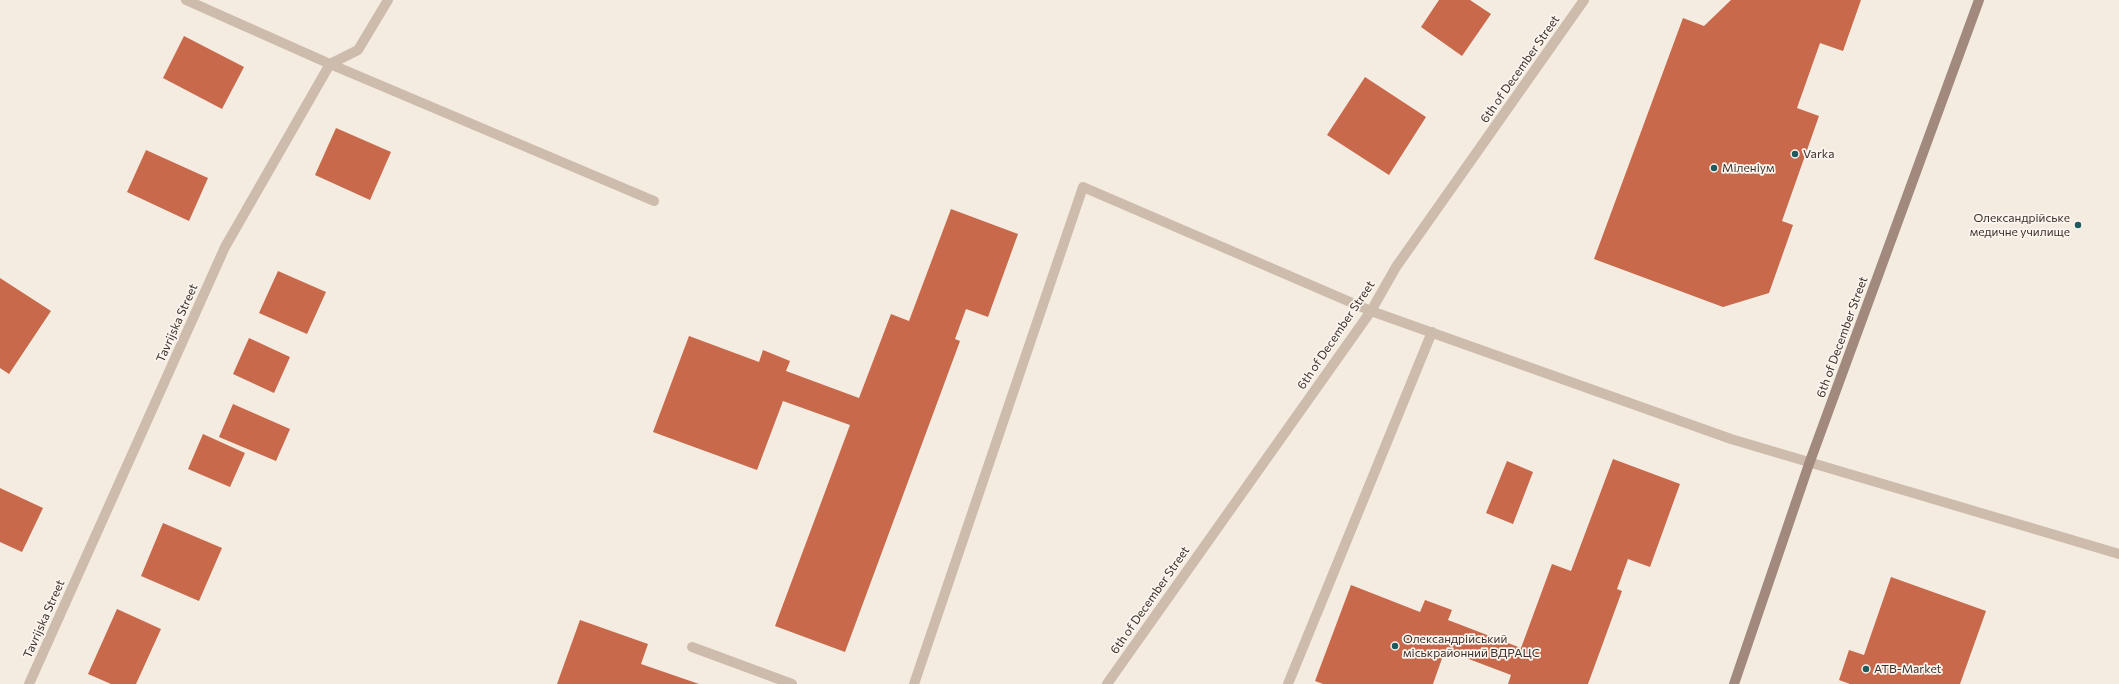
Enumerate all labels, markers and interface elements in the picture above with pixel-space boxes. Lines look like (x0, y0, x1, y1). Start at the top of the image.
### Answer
street label: 6th of December Street (1477, 13, 1563, 125)
place label: Varka (1803, 147, 1834, 161)
marker: Varka (1790, 149, 1800, 159)
place label: Міленіум (1722, 161, 1774, 175)
marker: Міленіум (1709, 163, 1719, 173)
place label: Олександрійське медичне училище (1970, 211, 2070, 239)
marker: Олександрійське медичне училище (2073, 220, 2083, 230)
street label: 6th of December Street (1813, 274, 1871, 400)
street label: 6th of December Street (1294, 278, 1378, 392)
street label: Tavrijska Street (153, 282, 201, 364)
street label: 6th of December Street (1107, 544, 1193, 656)
street label: Tavrijska Street (20, 578, 68, 660)
place label: Олександрійський міськрайонний ВДРАЦС (1403, 632, 1540, 660)
marker: Олександрійський міськрайонний ВДРАЦС (1390, 641, 1400, 651)
place label: ATB-Market (1874, 662, 1942, 676)
marker: ATB-Market (1861, 664, 1871, 674)

